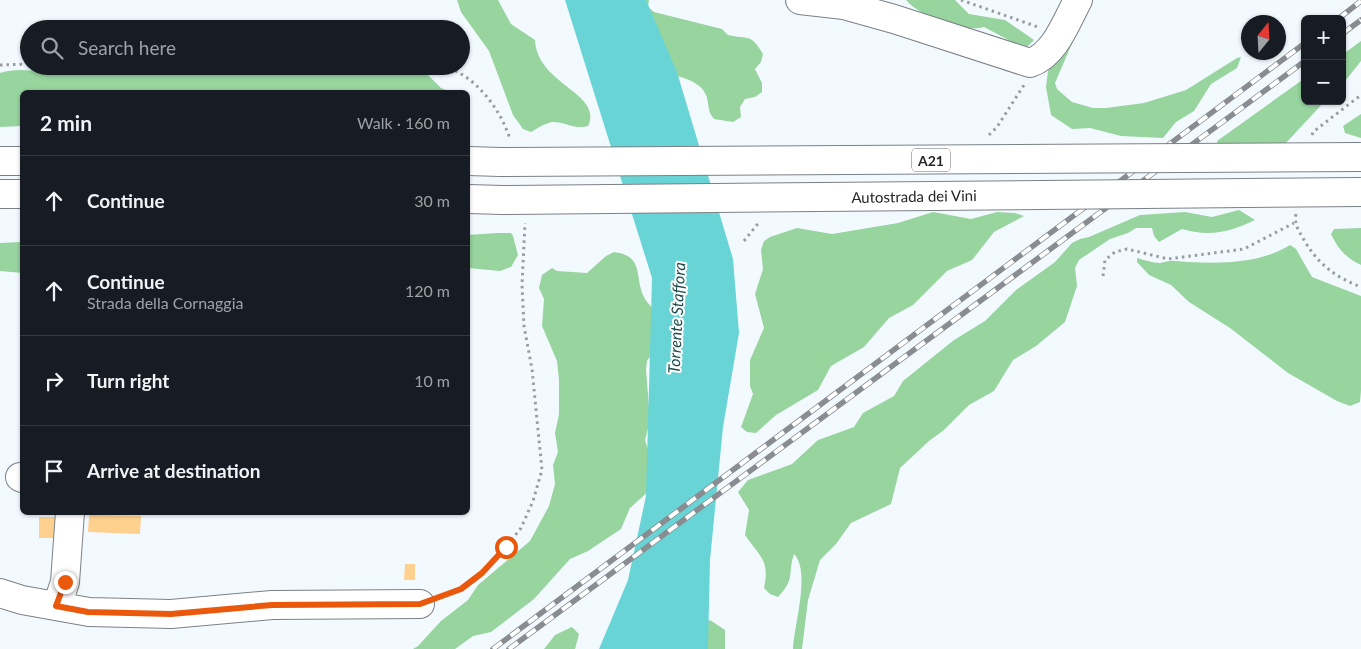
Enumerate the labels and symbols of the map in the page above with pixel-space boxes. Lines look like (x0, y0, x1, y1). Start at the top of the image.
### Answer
north arrow (1241, 15, 1286, 60)
road number: A21 (912, 148, 950, 172)
street label: Autostrada dei Vini (851, 186, 977, 206)
water label: Torrente Staffora (664, 262, 688, 374)
route start (495, 536, 518, 559)
route end (54, 571, 77, 594)

